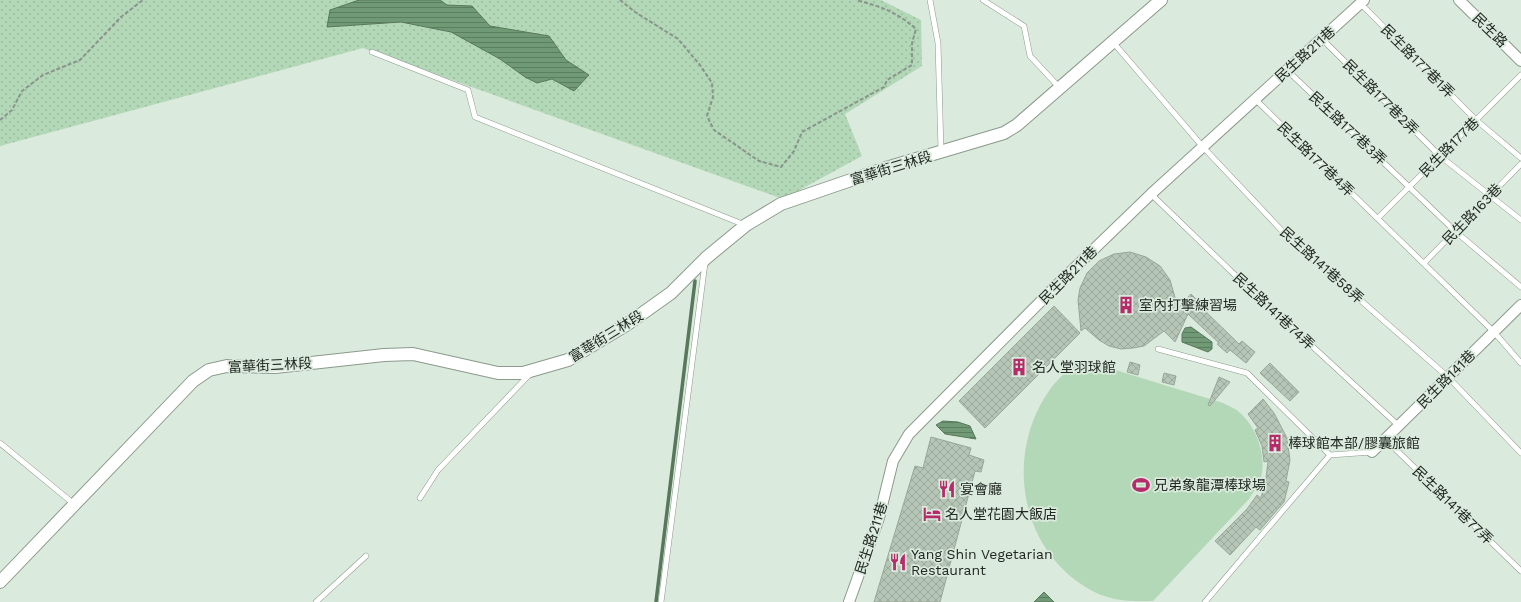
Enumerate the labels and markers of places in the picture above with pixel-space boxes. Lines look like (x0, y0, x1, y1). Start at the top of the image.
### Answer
building icon: 室內打擊練習場 (1116, 295, 1136, 315)
place label: 室內打擊練習場 (1139, 297, 1237, 313)
building icon: 名人堂羽球館 (1009, 357, 1029, 377)
place label: 名人堂羽球館 (1032, 359, 1116, 375)
building icon: 棒球館本部/膠囊旅館 (1265, 433, 1285, 453)
place label: 棒球館本部/膠囊旅館 (1288, 435, 1420, 451)
sports icon: 兄弟象龍潭棒球場 (1131, 475, 1151, 495)
place label: 兄弟象龍潭棒球場 (1154, 477, 1266, 493)
restaurant icon: 宴會廳 (937, 479, 957, 499)
place label: 宴會廳 (960, 481, 1002, 497)
hotel icon: 名人堂花園大飯店 (922, 504, 942, 524)
place label: 名人堂花園大飯店 (945, 506, 1057, 522)
place label: Yang Shin Vegetarian Restaurant (911, 546, 1053, 578)
restaurant icon: Yang Shin Vegetarian Restaurant (888, 552, 908, 572)

